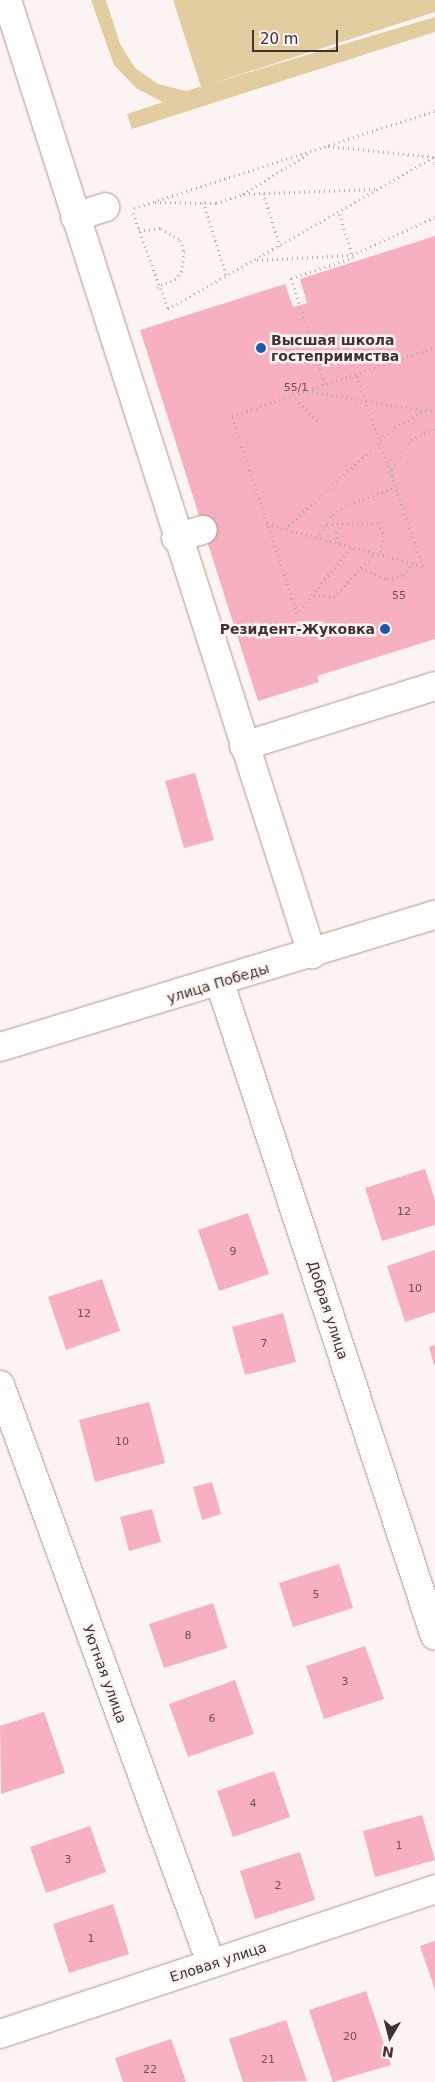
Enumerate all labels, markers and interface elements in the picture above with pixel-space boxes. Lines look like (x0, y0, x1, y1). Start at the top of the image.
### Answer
scale bar (255, 20, 341, 52)
text: 20 m (260, 30, 298, 48)
place label: Высшая школа гостеприимства (271, 332, 399, 364)
marker: Высшая школа гостеприимства (255, 342, 267, 354)
house number: 55/1 (284, 381, 308, 395)
house number: 55 (392, 589, 406, 603)
place label: Резидент-Жуковка (220, 621, 375, 637)
marker: Резидент-Жуковка (379, 623, 391, 635)
street label: улица Победы (165, 959, 271, 1007)
house number: 12 (397, 1205, 411, 1219)
house number: 9 (230, 1245, 236, 1259)
street label: Добрая улица (304, 1258, 352, 1362)
house number: 10 (408, 1282, 422, 1296)
house number: 12 (77, 1307, 91, 1321)
house number: 7 (261, 1337, 267, 1351)
house number: 10 (115, 1435, 129, 1449)
house number: 5 (313, 1588, 319, 1602)
street label: Уютная улица (79, 1622, 131, 1726)
house number: 8 (185, 1629, 191, 1643)
house number: 3 (342, 1675, 348, 1689)
house number: 6 (209, 1712, 215, 1726)
house number: 4 (250, 1797, 256, 1811)
house number: 1 (396, 1839, 402, 1853)
house number: 3 (65, 1853, 71, 1867)
house number: 2 (275, 1879, 281, 1893)
house number: 1 (88, 1932, 94, 1946)
street label: Еловая улица (168, 1938, 268, 1986)
north arrow (365, 2012, 415, 2062)
house number: 20 (343, 2030, 357, 2044)
text: N (381, 2043, 395, 2061)
house number: 21 (261, 2053, 275, 2067)
house number: 22 (143, 2063, 157, 2077)

